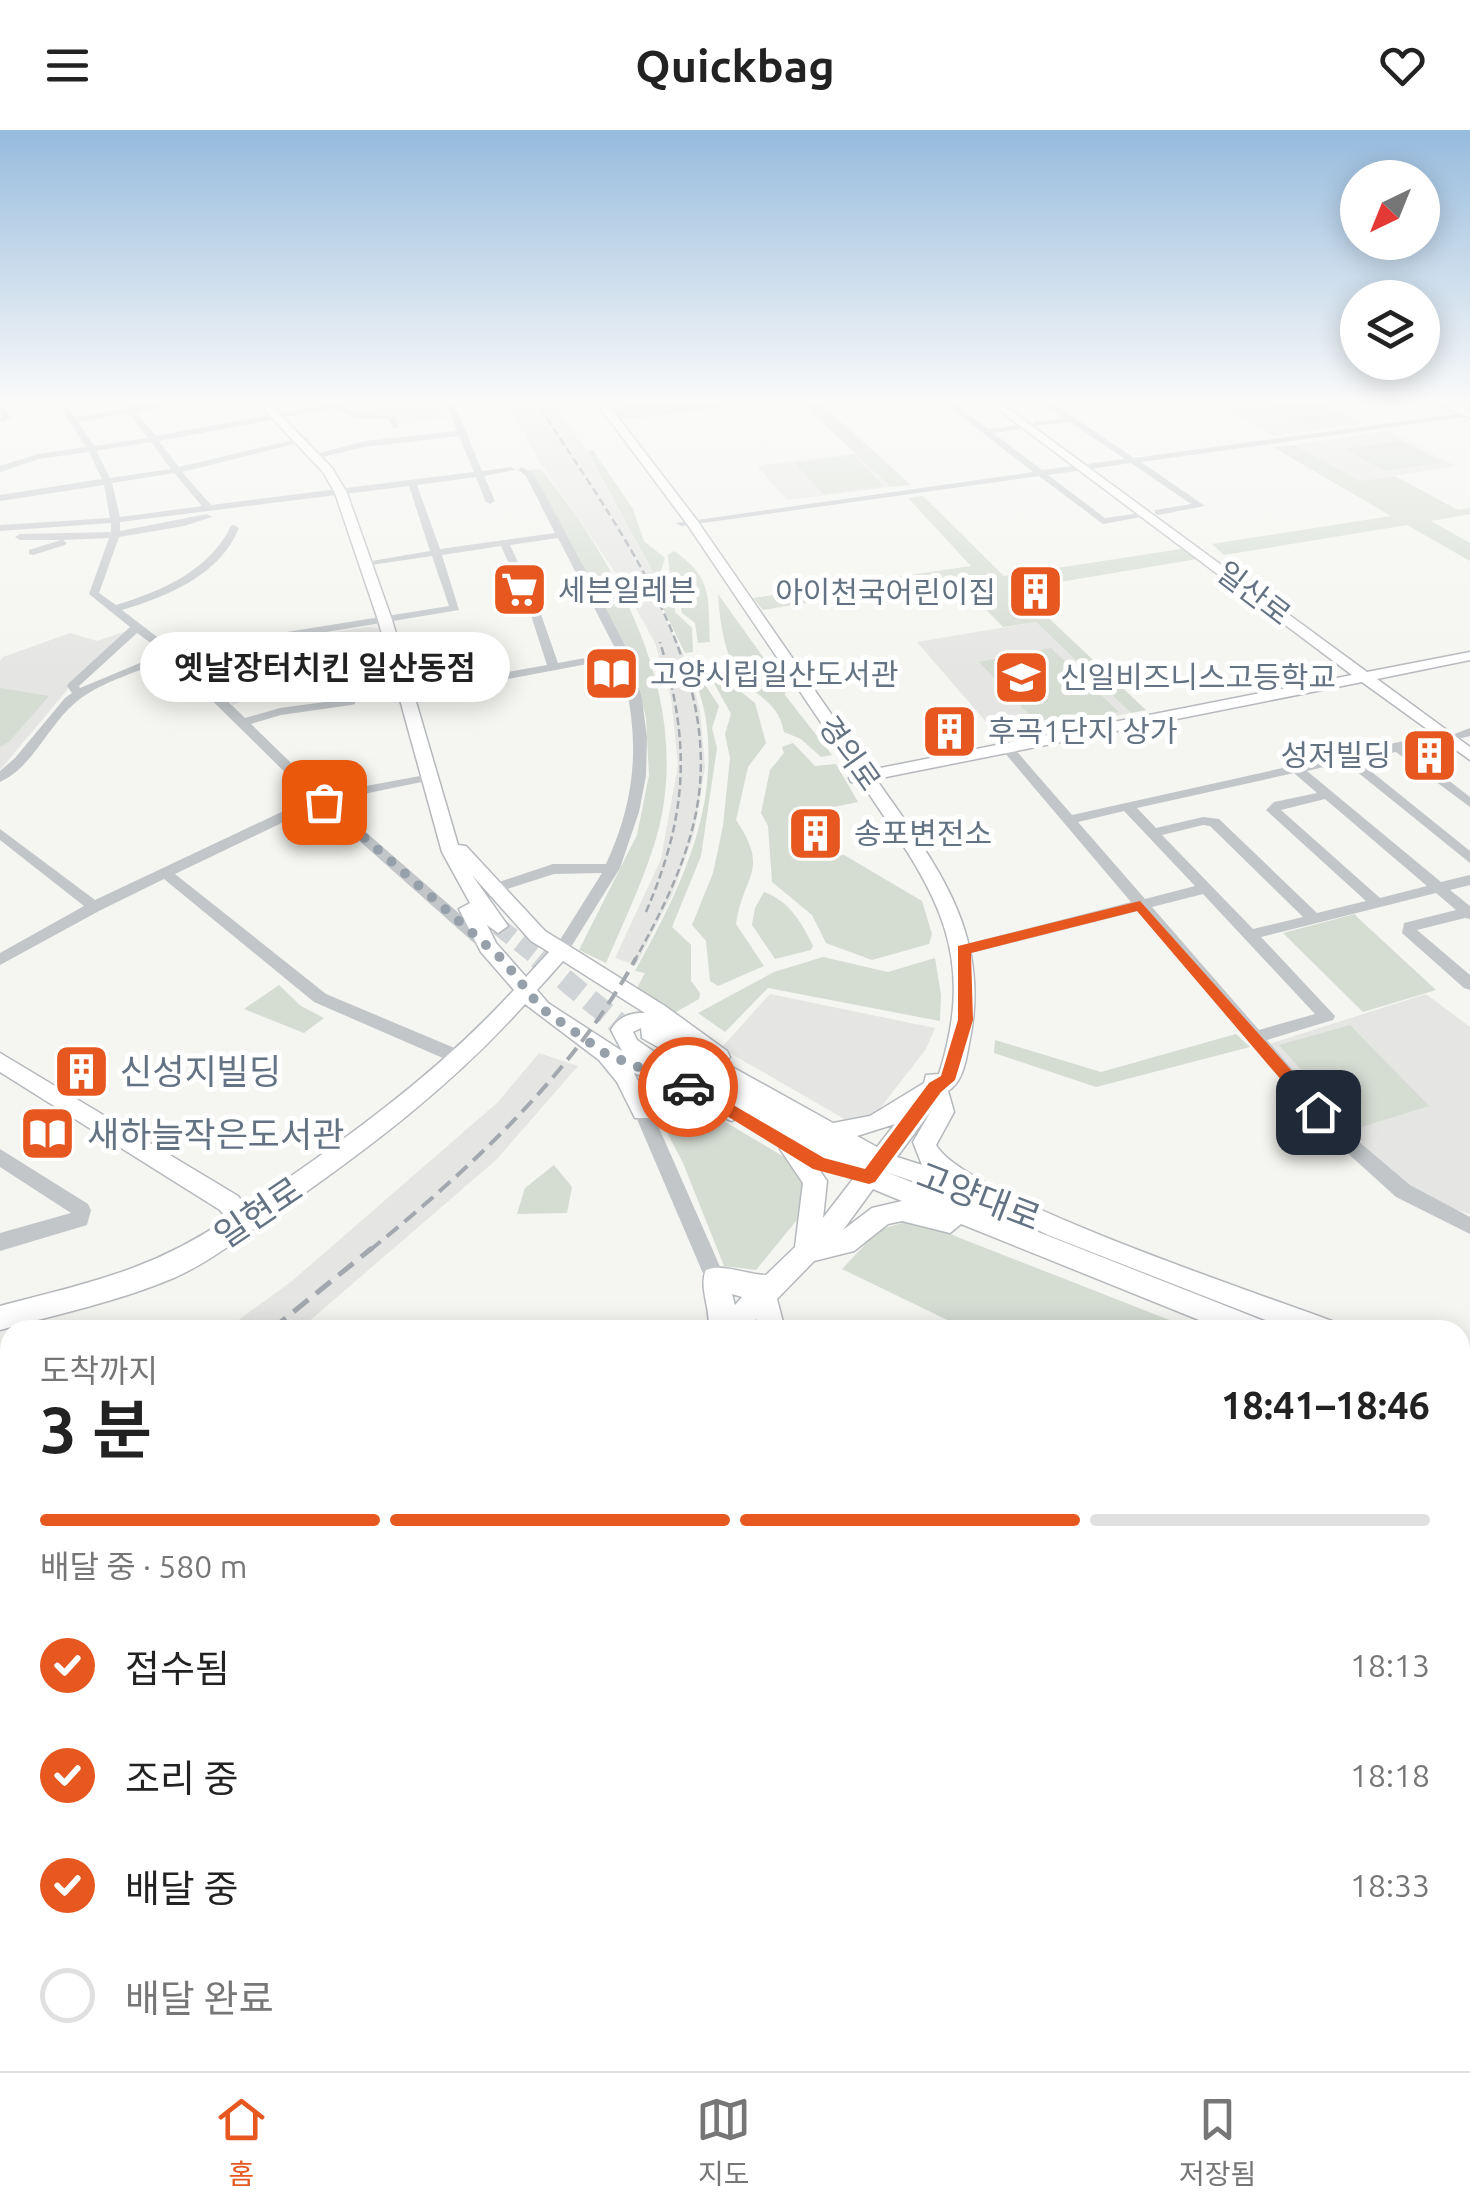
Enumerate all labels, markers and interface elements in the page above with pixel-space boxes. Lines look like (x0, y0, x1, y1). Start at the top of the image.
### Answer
icon: menu (40, 38, 95, 93)
icon: heart (1375, 38, 1430, 93)
text: Quickbag (635, 40, 835, 91)
north arrow (1340, 160, 1440, 260)
map controls (1340, 160, 1440, 380)
button: layers (1340, 280, 1440, 380)
street label: 일산로 (1211, 555, 1297, 631)
supermarket icon: 세븐일레븐 (489, 560, 549, 620)
building icon: 아이천국어린이집 (1005, 562, 1065, 622)
place label: 세븐일레븐 (558, 573, 696, 607)
place label: 아이천국어린이집 (775, 575, 996, 609)
callout: 옛날장터치킨 일산동점 (139, 632, 509, 702)
library icon: 고양시립일산도서관 (581, 644, 641, 704)
school or university icon: 신일비즈니스고등학교 (991, 647, 1051, 707)
text: 옛날장터치킨 일산동점 (174, 649, 476, 685)
place label: 고양시립일산도서관 (650, 657, 898, 691)
place label: 신일비즈니스고등학교 (1060, 660, 1336, 694)
building icon: 후곡1단지 상가 (919, 701, 979, 761)
street label: 경의로 (812, 709, 888, 797)
place label: 후곡1단지 상가 (988, 714, 1177, 748)
building icon: 성저빌딩 (1400, 725, 1460, 785)
place label: 성저빌딩 (1281, 738, 1391, 772)
pin (282, 760, 367, 845)
icon: bag (297, 775, 352, 830)
building icon: 송포변전소 (785, 803, 845, 863)
place label: 송포변전소 (854, 816, 992, 850)
courier (638, 1037, 738, 1137)
building icon: 신성지빌딩 (51, 1041, 111, 1101)
place label: 신성지빌딩 (120, 1051, 281, 1091)
icon: car (661, 1060, 716, 1115)
pin (1276, 1070, 1361, 1155)
icon: home (1291, 1085, 1346, 1140)
library icon: 새하늘작은도서관 (18, 1104, 78, 1164)
place label: 새하늘작은도서관 (87, 1114, 345, 1154)
street label: 고양대로 (912, 1154, 1046, 1238)
street label: 일현로 (207, 1168, 309, 1256)
text: 도착까지 (40, 1352, 158, 1388)
text: 18:41–18:46 (1221, 1384, 1430, 1426)
text: 3 분 (40, 1392, 152, 1465)
text: 배달 중 · 580 m (40, 1548, 247, 1584)
icon: check (40, 1638, 95, 1693)
text: 접수됨 (125, 1647, 230, 1689)
text: 18:13 (1350, 1647, 1430, 1683)
icon: check (40, 1748, 95, 1803)
text: 조리 중 (125, 1757, 239, 1799)
text: 18:18 (1350, 1757, 1430, 1793)
icon: check (40, 1858, 95, 1913)
text: 배달 중 (125, 1867, 239, 1909)
text: 18:33 (1350, 1867, 1430, 1903)
text: 배달 완료 (125, 1977, 274, 2019)
tab: 홈 (214, 2092, 269, 2192)
tab: 지도 (696, 2092, 751, 2192)
tab: 저장됨 (1179, 2092, 1256, 2192)

